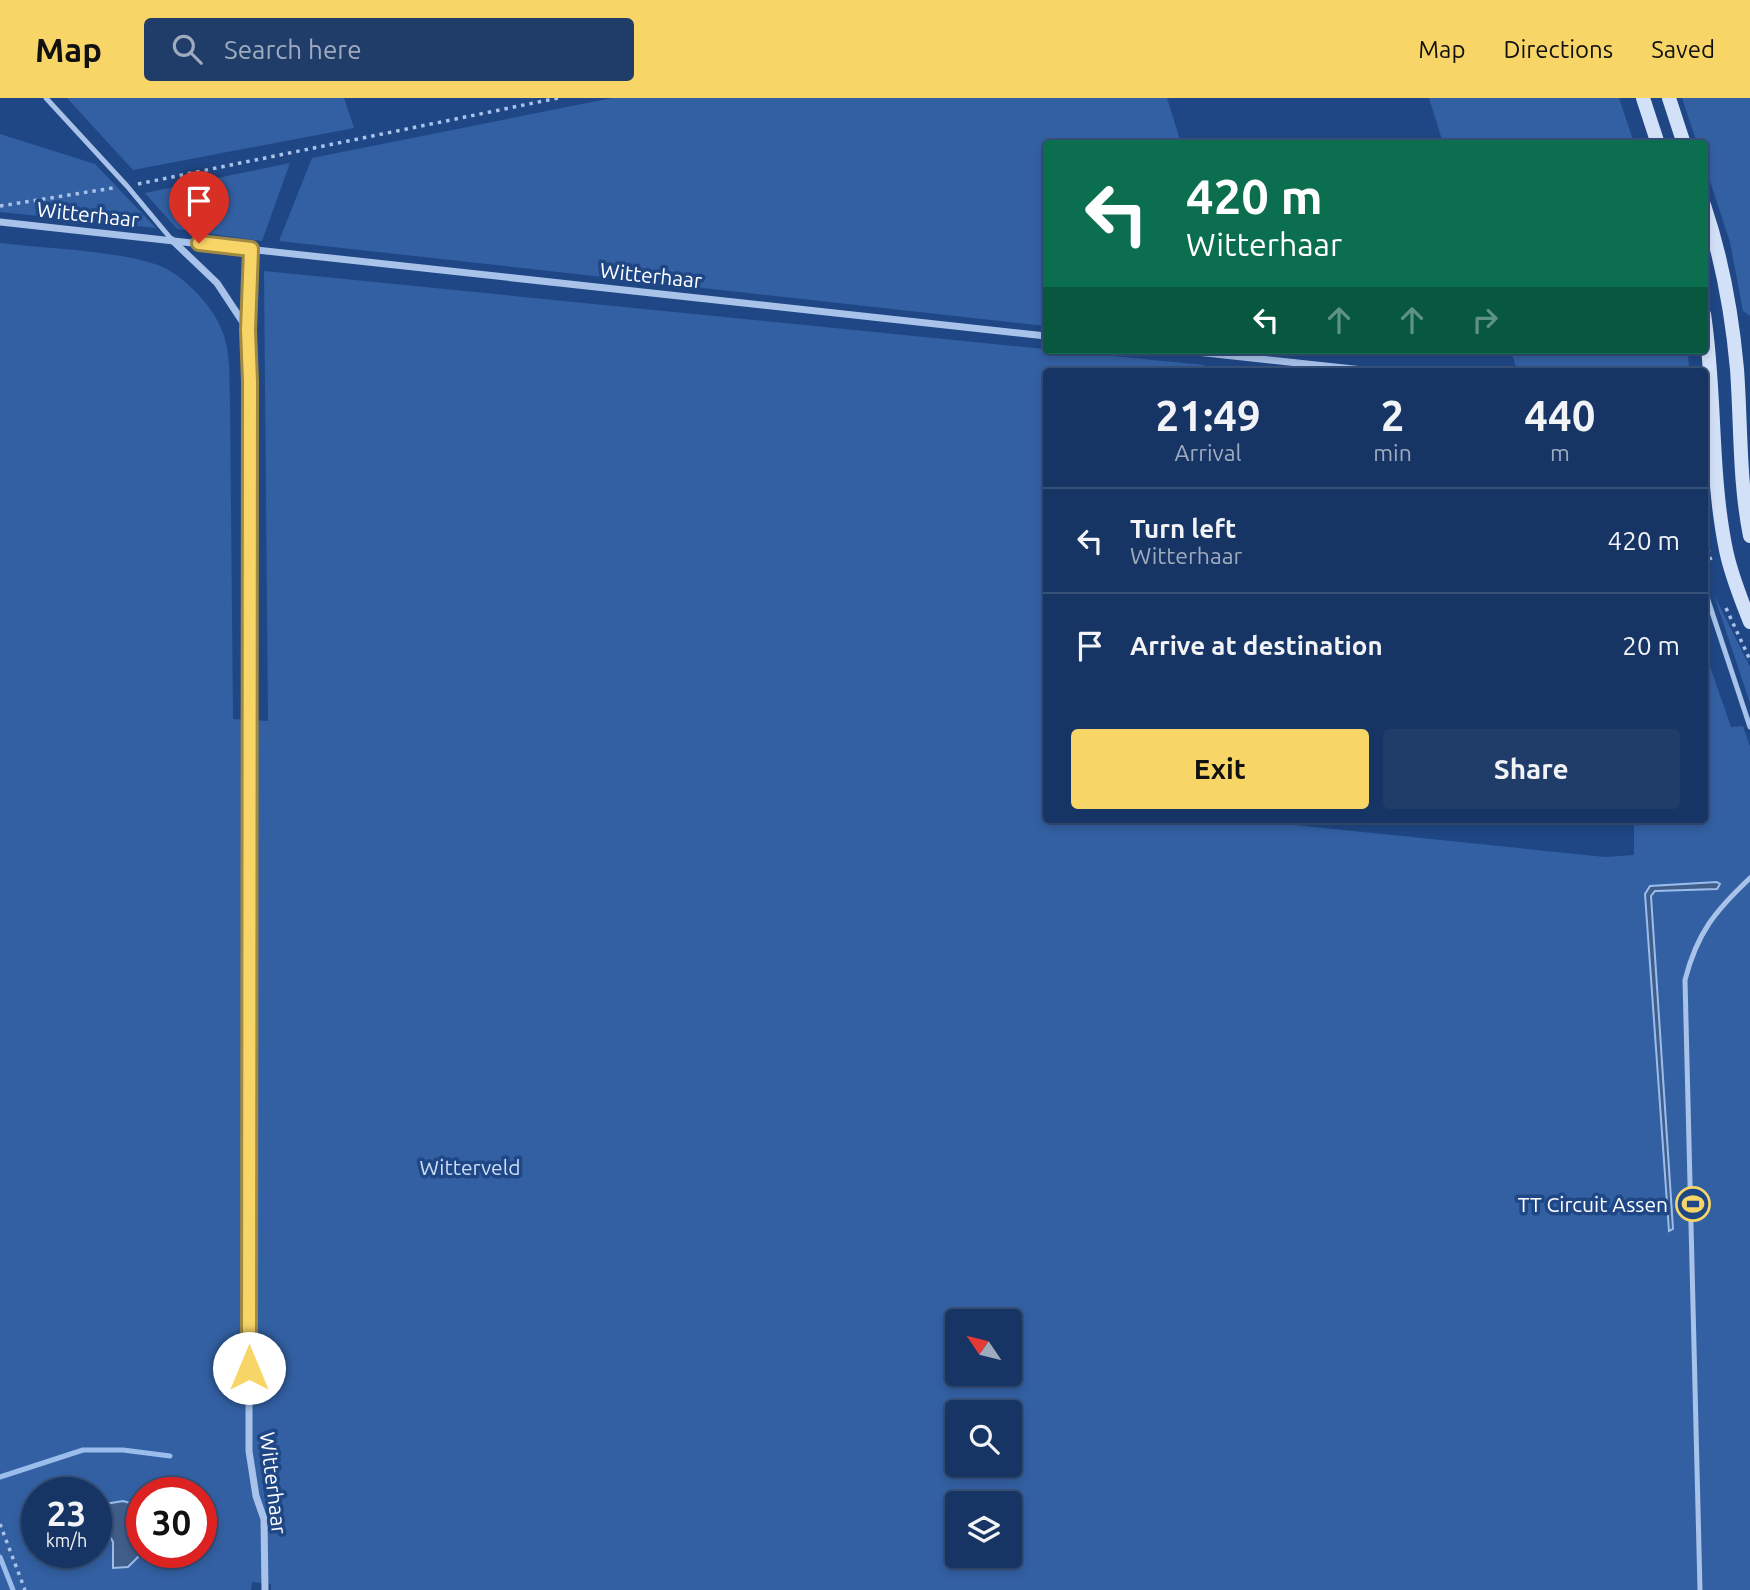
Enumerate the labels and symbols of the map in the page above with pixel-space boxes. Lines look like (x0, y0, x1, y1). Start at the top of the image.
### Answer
pin (169, 171, 229, 243)
street label: Witterhaar (36, 197, 140, 231)
street label: Witterhaar (599, 258, 703, 292)
park label: Witterveld (419, 1155, 521, 1179)
sports icon: TT Circuit Assen (1674, 1185, 1712, 1223)
place label: TT Circuit Assen (1518, 1192, 1668, 1216)
north arrow (945, 1309, 1022, 1386)
position arrow (212, 1331, 286, 1405)
street label: Witterhaar (256, 1431, 292, 1535)
speed limit sign: 30 (126, 1477, 217, 1568)

